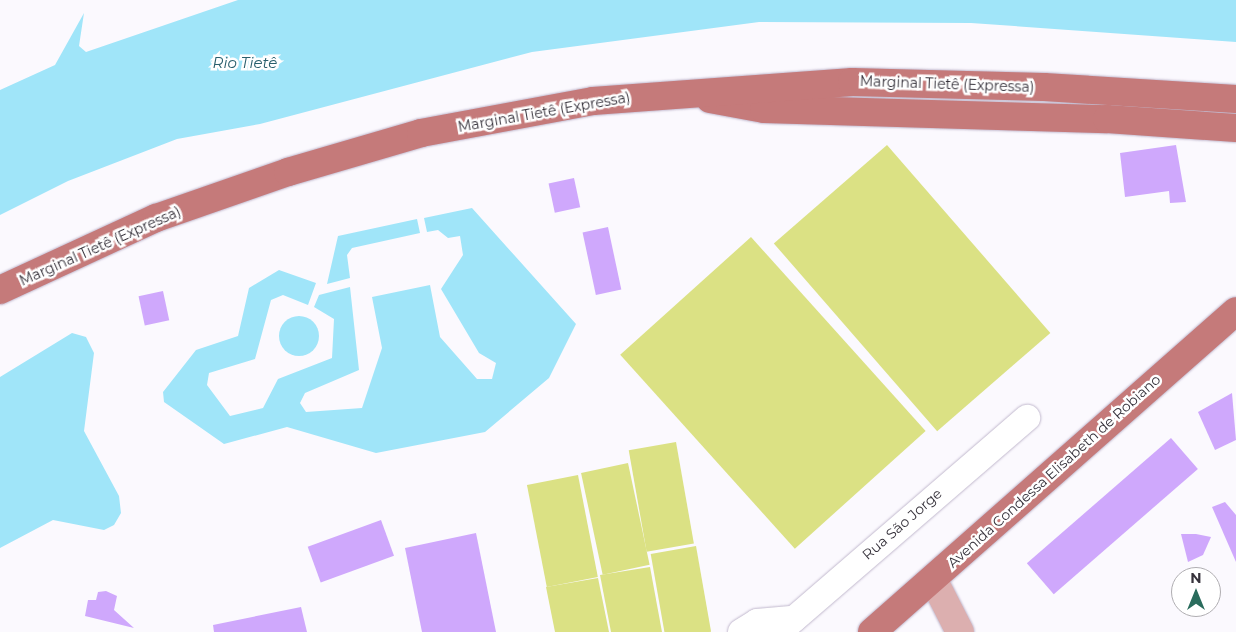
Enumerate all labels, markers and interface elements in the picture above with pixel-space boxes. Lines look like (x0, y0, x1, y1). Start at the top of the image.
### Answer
water label: Rio Tietê (213, 54, 277, 72)
street label: Marginal Tietê (Expressa) (859, 73, 1035, 95)
street label: Marginal Tietê (Expressa) (457, 89, 631, 135)
street label: Marginal Tietê (Expressa) (17, 203, 183, 289)
street label: Avenida Condessa Elisabeth de Robiano (944, 371, 1164, 571)
street label: Rua São Jorge (859, 485, 945, 563)
north arrow (1171, 567, 1221, 617)
text: N (1190, 569, 1202, 587)

